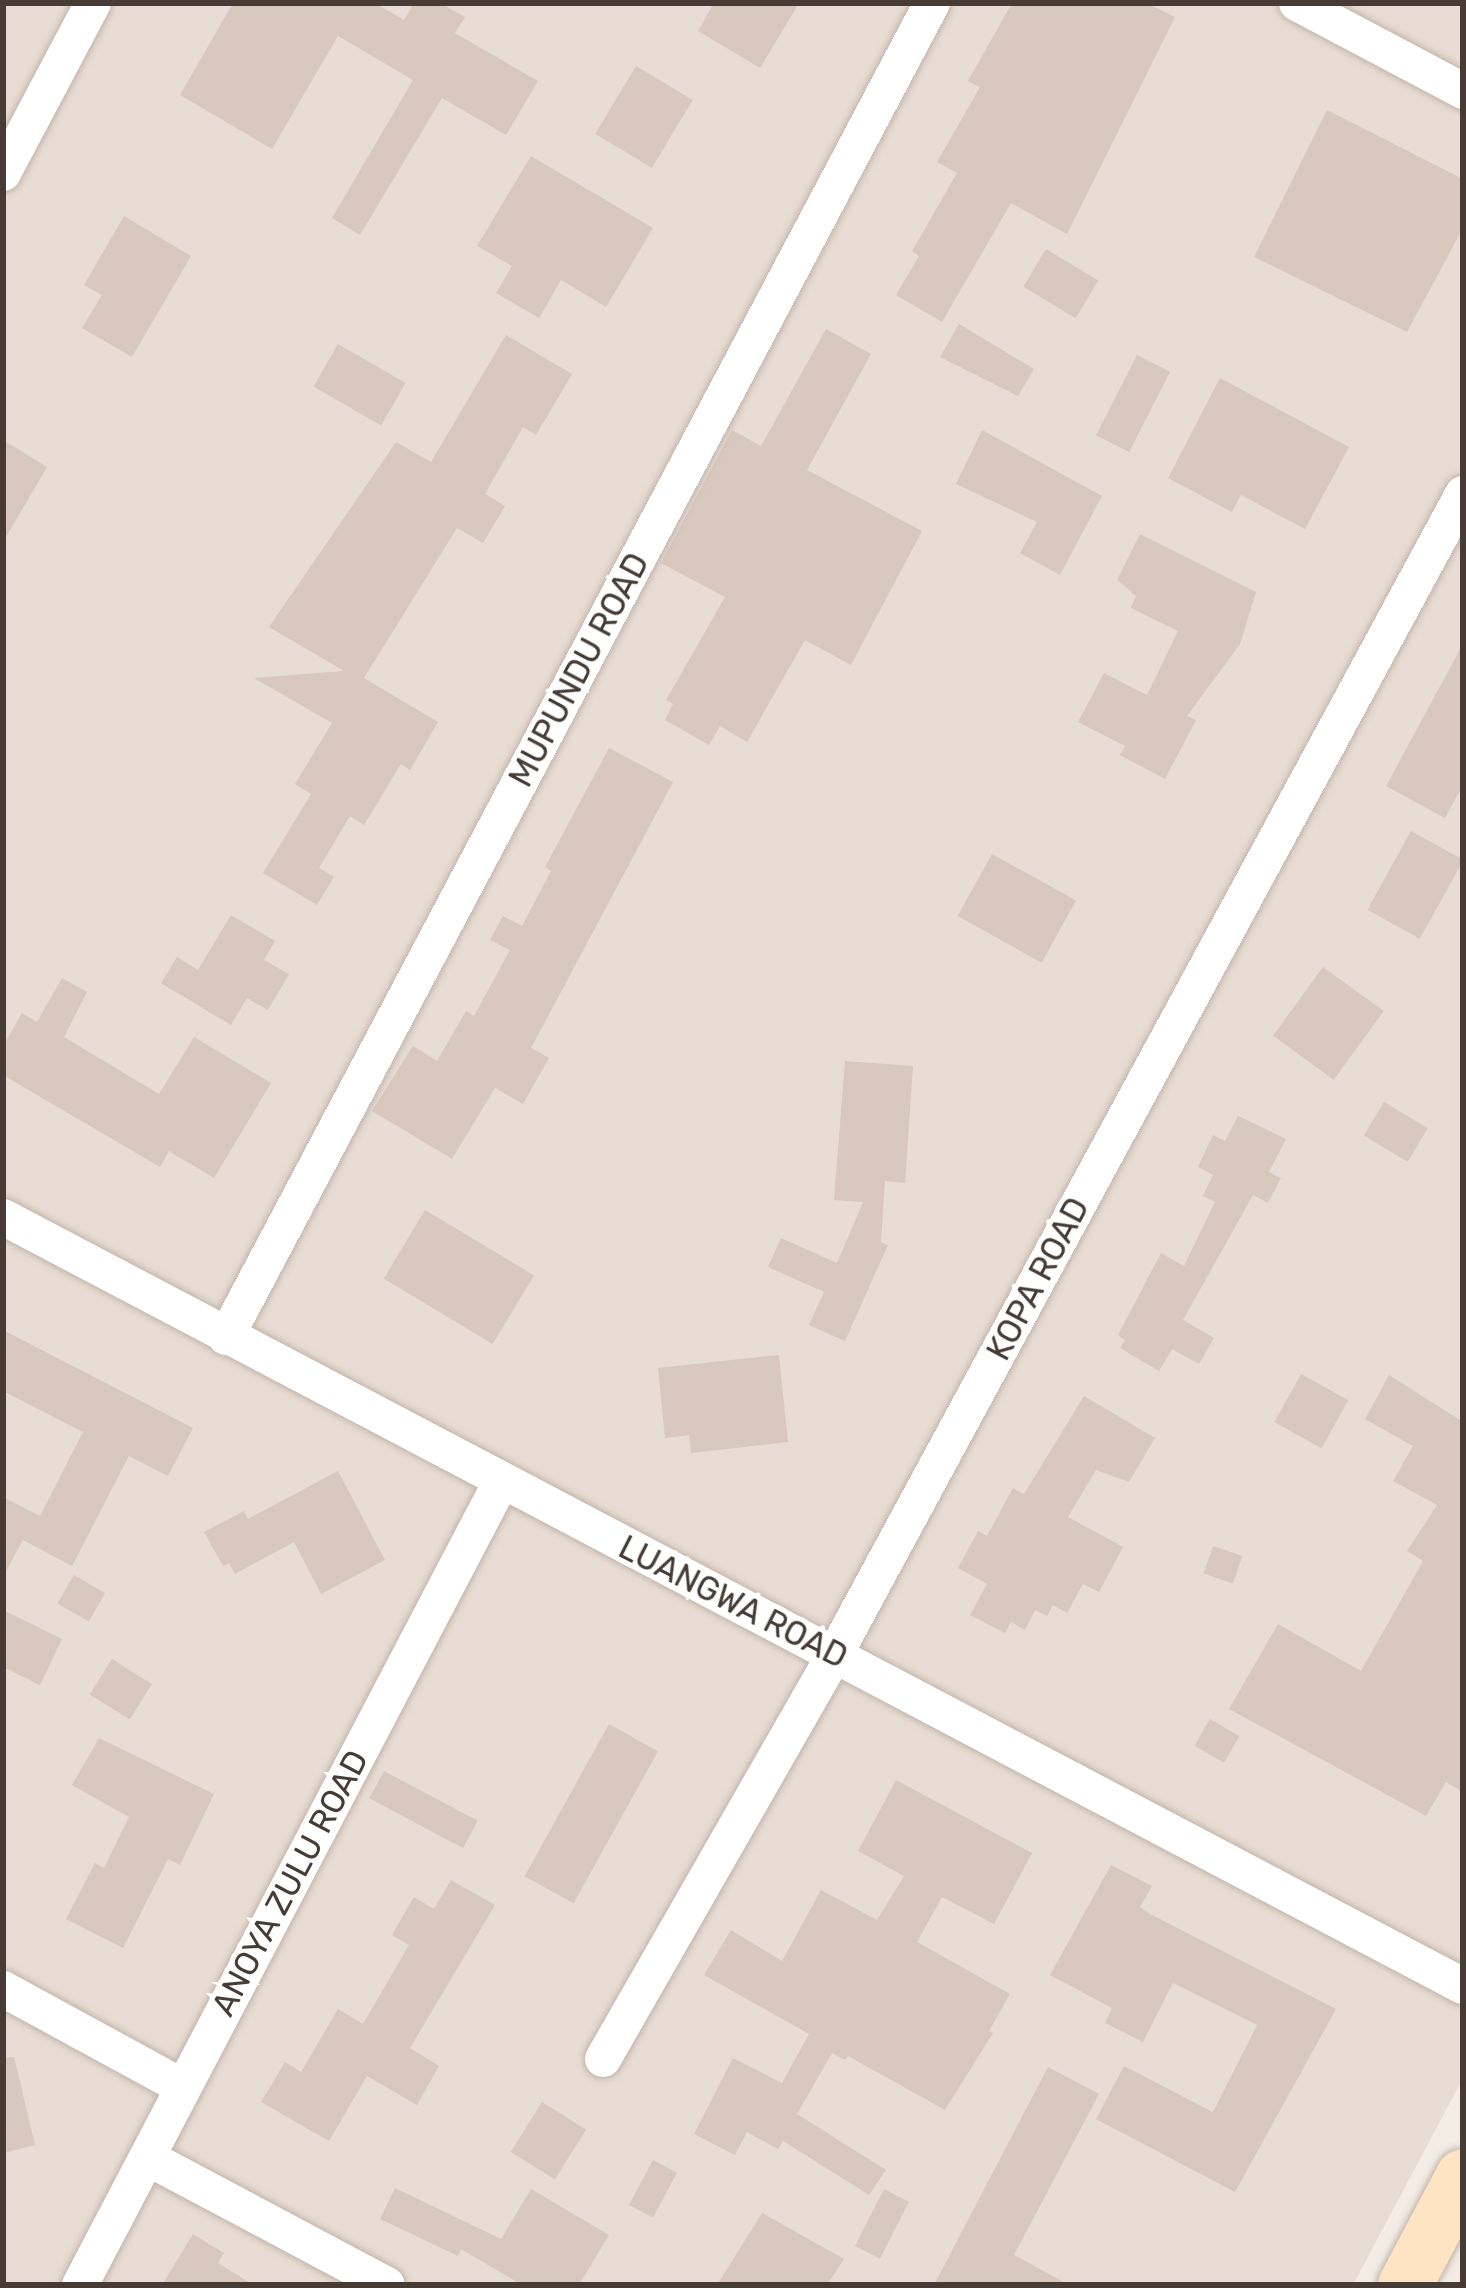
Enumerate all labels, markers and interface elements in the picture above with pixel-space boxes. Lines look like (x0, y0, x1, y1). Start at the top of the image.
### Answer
street label: MUPUNDU ROAD (501, 546, 657, 794)
street label: KOPA ROAD (978, 1191, 1098, 1367)
street label: LUANGWA ROAD (612, 1527, 854, 1677)
street label: ANOYA ZULU ROAD (203, 1743, 377, 2023)

